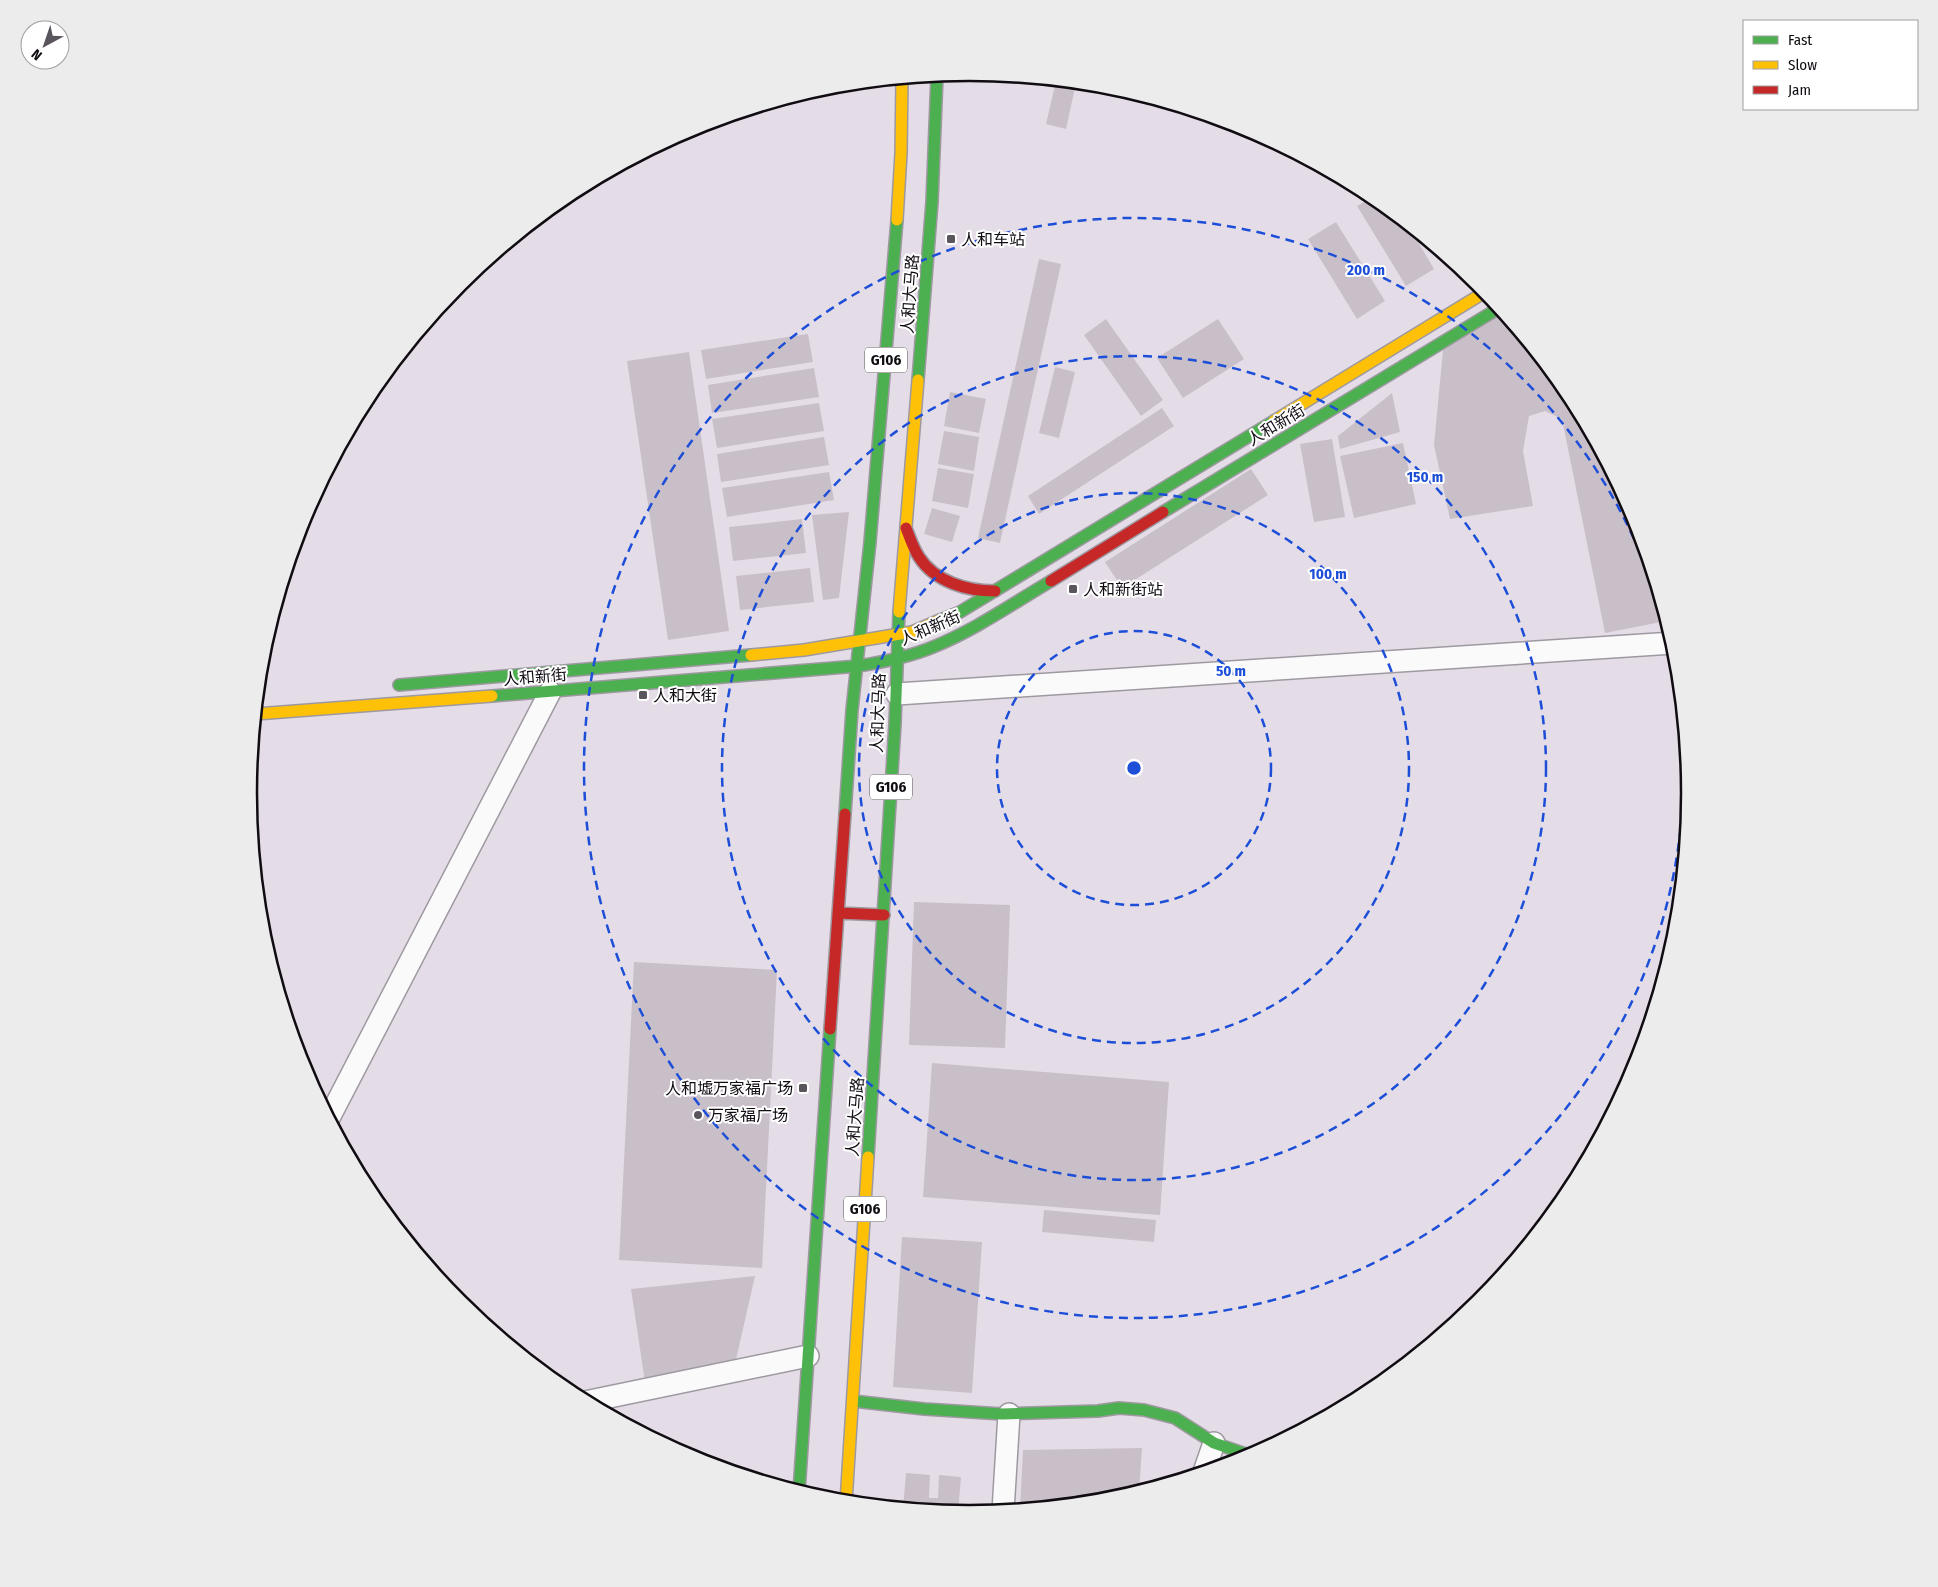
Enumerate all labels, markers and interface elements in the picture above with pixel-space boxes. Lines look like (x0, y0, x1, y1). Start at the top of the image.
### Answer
north arrow (20, 20, 70, 70)
legend (1743, 20, 1918, 110)
text: Fast (1788, 31, 1812, 49)
text: N (28, 45, 46, 64)
text: Slow (1788, 56, 1817, 74)
text: Jam (1788, 81, 1811, 99)
place label: 人和车站 (961, 230, 1025, 249)
marker: 人和车站 (945, 233, 957, 245)
street label: 人和大马路 (898, 253, 922, 335)
text: 200 m (1346, 261, 1385, 279)
road number: G106 (865, 348, 907, 372)
street label: 人和新街 (1244, 400, 1308, 450)
text: 150 m (1407, 468, 1443, 486)
text: 100 m (1309, 565, 1347, 583)
place label: 人和新街站 (1083, 580, 1163, 599)
marker: 人和新街站 (1067, 583, 1079, 595)
street label: 人和新街 (897, 607, 963, 649)
text: 50 m (1216, 662, 1246, 680)
street label: 人和新街 (502, 665, 568, 689)
street label: 人和大马路 (867, 673, 889, 753)
place label: 人和大街 (653, 686, 717, 705)
marker: 人和大街 (637, 689, 649, 701)
centre of rings (1125, 759, 1143, 777)
road number: G106 (870, 774, 912, 800)
street label: 人和大马路 (843, 1076, 867, 1158)
place label: 人和墟万家福广场 (665, 1079, 793, 1098)
marker: 人和墟万家福广场 (797, 1082, 809, 1094)
place label: 万家福广场 (708, 1106, 788, 1125)
marker: 万家福广场 (692, 1109, 704, 1121)
road number: G106 (844, 1196, 886, 1222)

